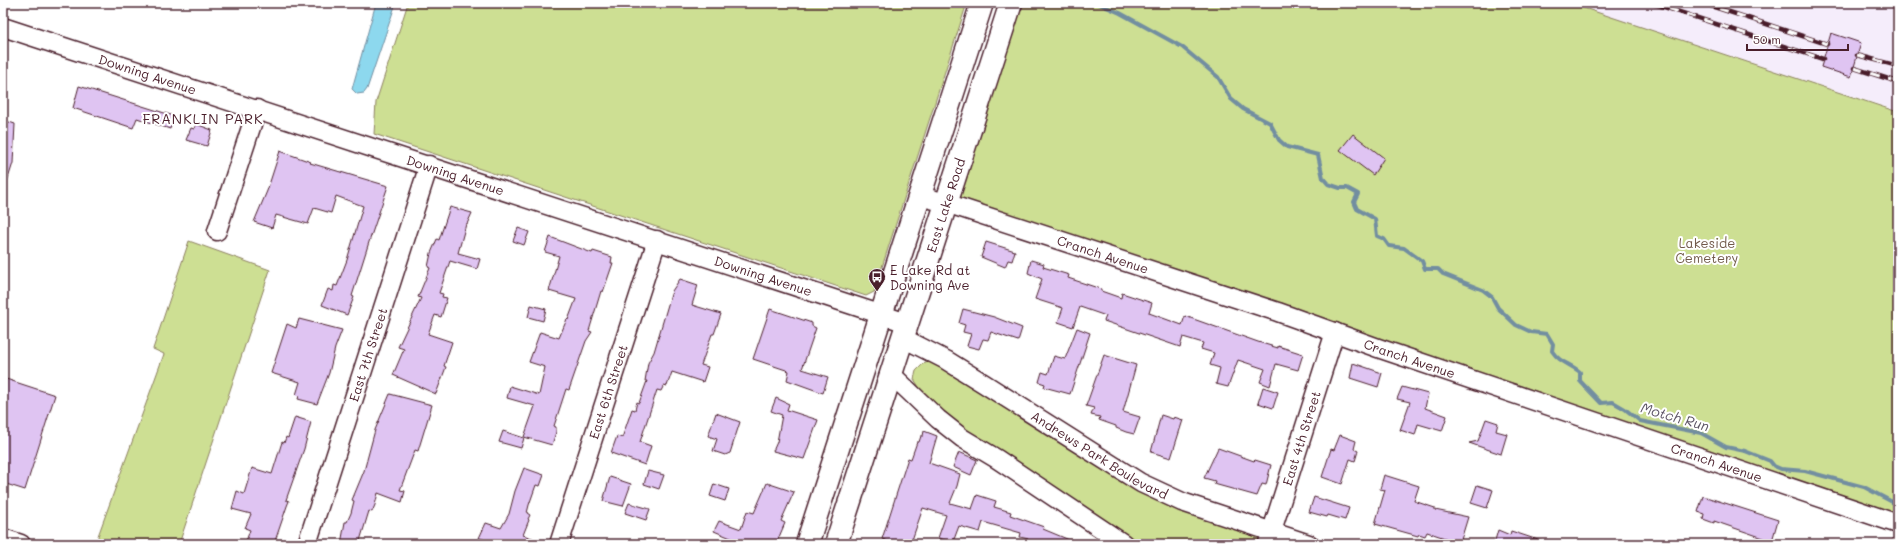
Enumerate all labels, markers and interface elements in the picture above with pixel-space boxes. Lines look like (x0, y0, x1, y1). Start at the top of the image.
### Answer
scale bar (1747, 26, 1848, 52)
text: 50 m (1753, 31, 1781, 47)
street label: Downing Avenue (97, 50, 199, 98)
district label: FRANKLIN PARK (142, 109, 264, 128)
street label: Downing Avenue (404, 151, 507, 199)
street label: East Lake Road (922, 156, 968, 255)
street label: Cranch Avenue (1055, 231, 1151, 277)
park label: Lakeside Cemetery (1676, 234, 1739, 266)
street label: Downing Avenue (712, 252, 815, 299)
place label: E Lake Rd at Downing Ave (890, 261, 970, 293)
bus stop icon: E Lake Rd at Downing Ave (867, 267, 887, 292)
street label: East 7th Street (344, 305, 391, 404)
street label: Cranch Avenue (1362, 335, 1458, 382)
street label: East 6th Street (584, 342, 631, 441)
street label: East 4th Street (1278, 388, 1324, 487)
water label: Motch Run (1639, 398, 1712, 435)
street label: Andrews Park Boulevard (1028, 407, 1171, 502)
street label: Cranch Avenue (1669, 439, 1765, 485)

